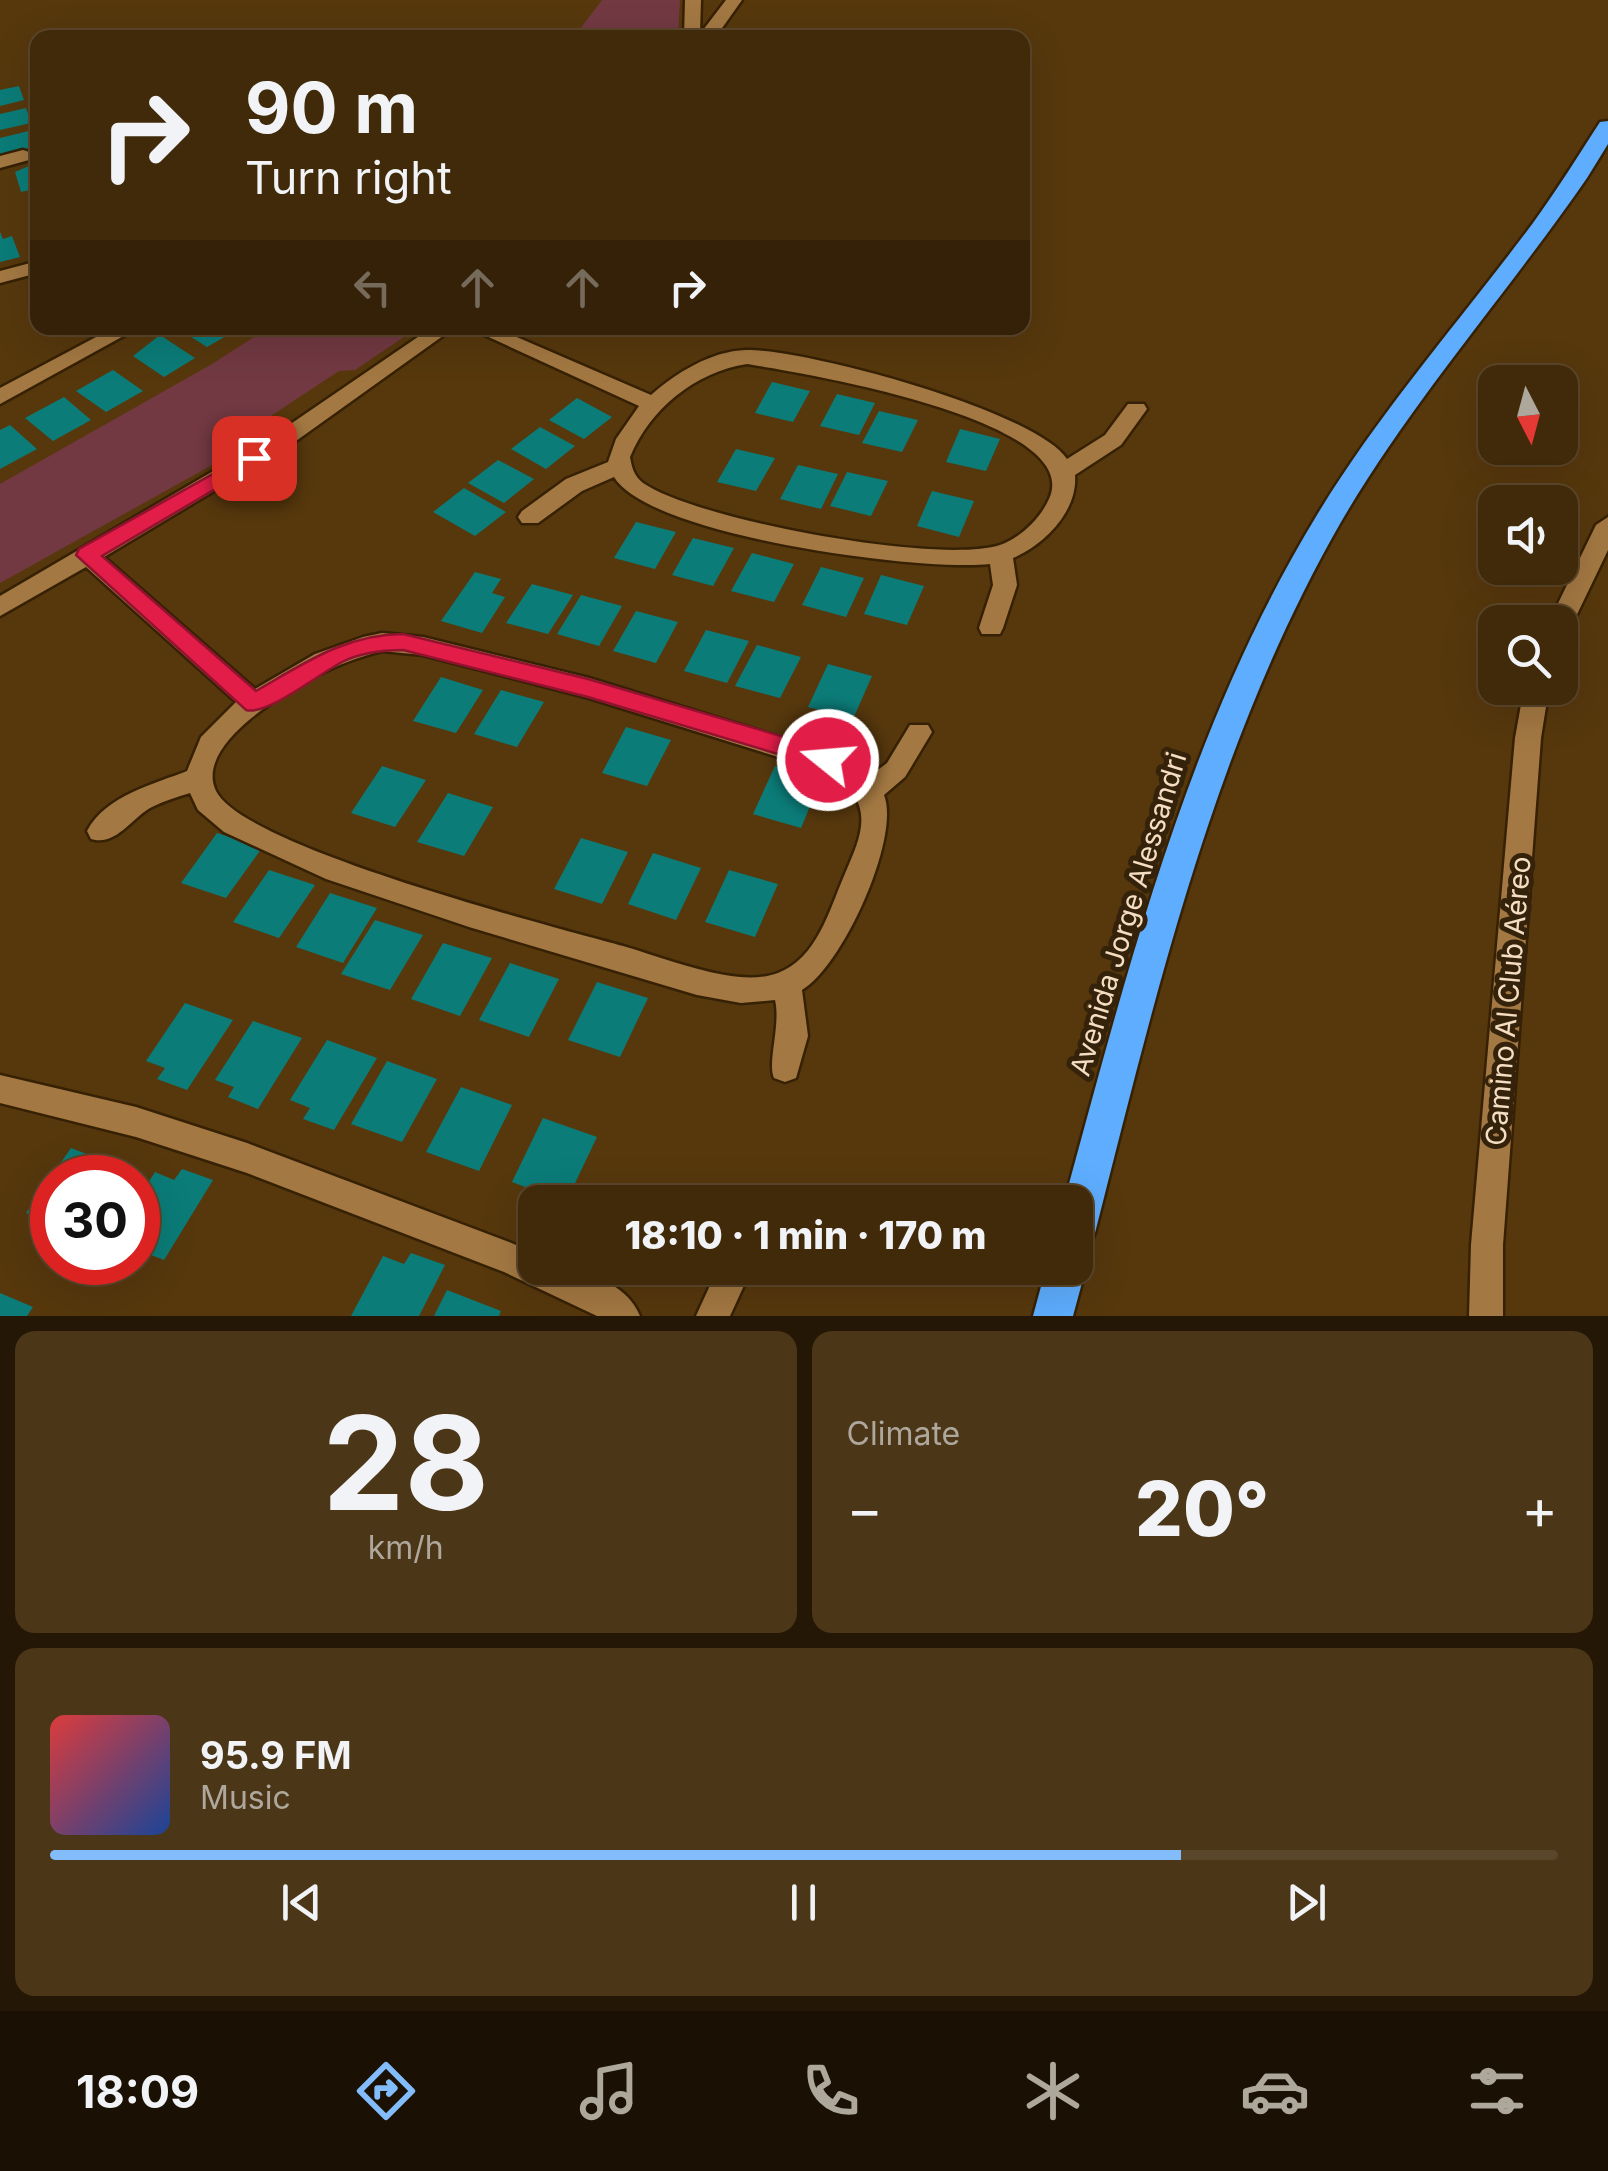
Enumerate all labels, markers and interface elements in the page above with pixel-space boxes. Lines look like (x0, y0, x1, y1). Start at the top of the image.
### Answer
text: 90 m (245, 65, 418, 150)
icon: right (80, 70, 210, 200)
text: Turn right (245, 150, 452, 205)
icon: left (345, 260, 400, 315)
icon: ahead (450, 260, 505, 315)
icon: ahead (555, 260, 610, 315)
icon: right (660, 260, 715, 315)
north arrow (1478, 365, 1578, 465)
map controls (1478, 365, 1578, 705)
pin (212, 416, 297, 501)
icon: arrive (227, 431, 282, 486)
button: sound (1478, 485, 1578, 585)
button: search (1478, 605, 1578, 705)
position arrow (776, 708, 880, 812)
street label: Avenida Jorge Alessandri (1063, 748, 1193, 1080)
street label: Camino Al Club Aéreo (1478, 855, 1538, 1147)
speed limit sign: 30 (30, 1155, 160, 1285)
text: 18:10 · 1 min · 170 m (624, 1212, 987, 1258)
text: 28 (323, 1384, 489, 1541)
text: Climate (847, 1414, 960, 1453)
text: 20° (1135, 1463, 1269, 1554)
text: − (847, 1476, 883, 1542)
text: + (1522, 1476, 1558, 1542)
text: km/h (368, 1528, 444, 1567)
text: 95.9 FM (200, 1732, 352, 1778)
text: Music (200, 1778, 291, 1817)
icon: previous (274, 1875, 329, 1930)
icon: pause (776, 1875, 831, 1930)
icon: next (1279, 1875, 1334, 1930)
icon: directions (351, 2056, 421, 2126)
icon: music (574, 2056, 644, 2126)
icon: phone (796, 2056, 866, 2126)
icon: climate (1018, 2056, 1088, 2126)
icon: car (1240, 2056, 1310, 2126)
icon: filters (1462, 2056, 1532, 2126)
text: 18:09 (76, 2064, 199, 2119)

